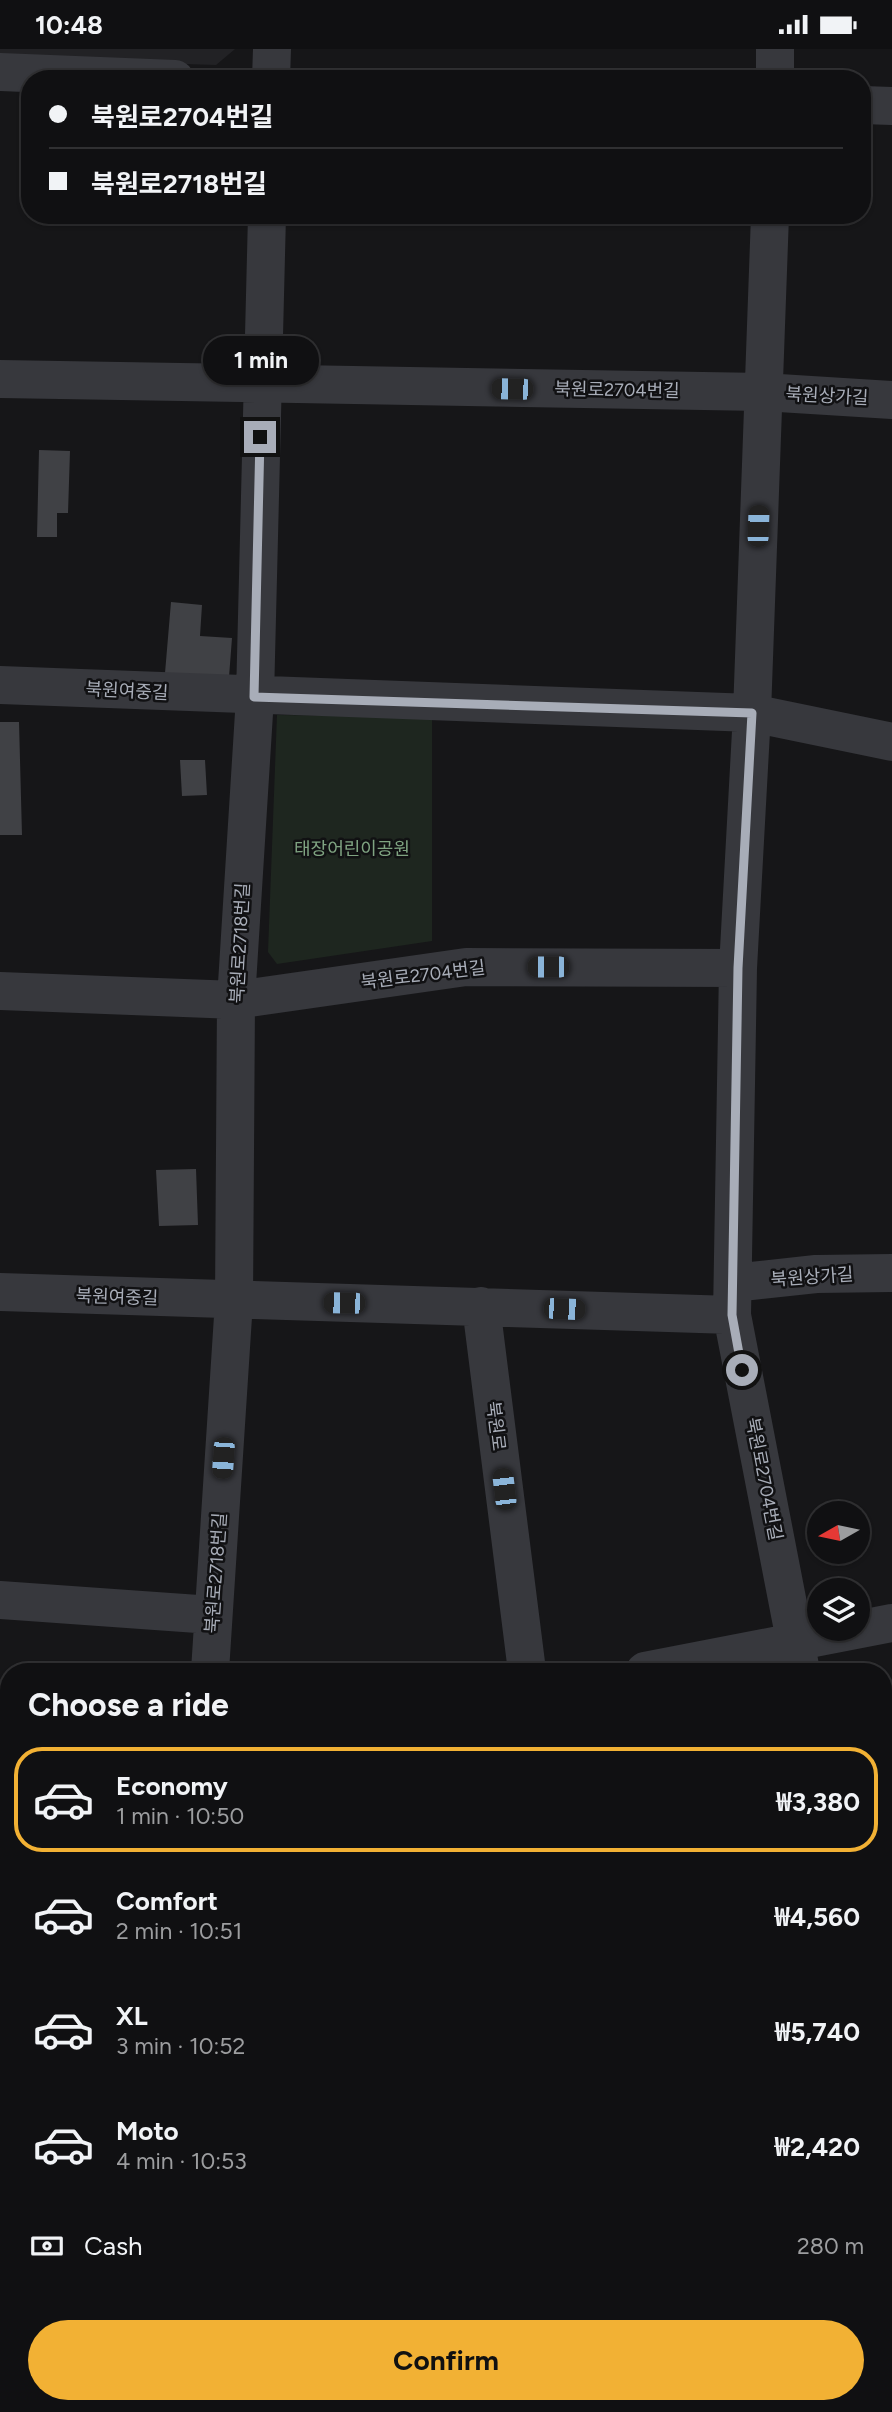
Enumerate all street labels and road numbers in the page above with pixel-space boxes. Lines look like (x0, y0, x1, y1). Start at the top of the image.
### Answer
street label: 북원로2704번길 (554, 378, 680, 402)
street label: 북원상가길 (785, 383, 869, 409)
street label: 북원여중길 (85, 678, 169, 704)
street label: 북원로2718번길 (226, 882, 254, 1004)
street label: 북원로2704번길 (360, 956, 486, 994)
street label: 북원상가길 (770, 1263, 854, 1291)
street label: 북원여중길 (75, 1285, 159, 1309)
street label: 북원로 (482, 1400, 510, 1452)
street label: 북원로2704번길 (741, 1415, 787, 1543)
street label: 북원로2718번길 (201, 1512, 231, 1634)

